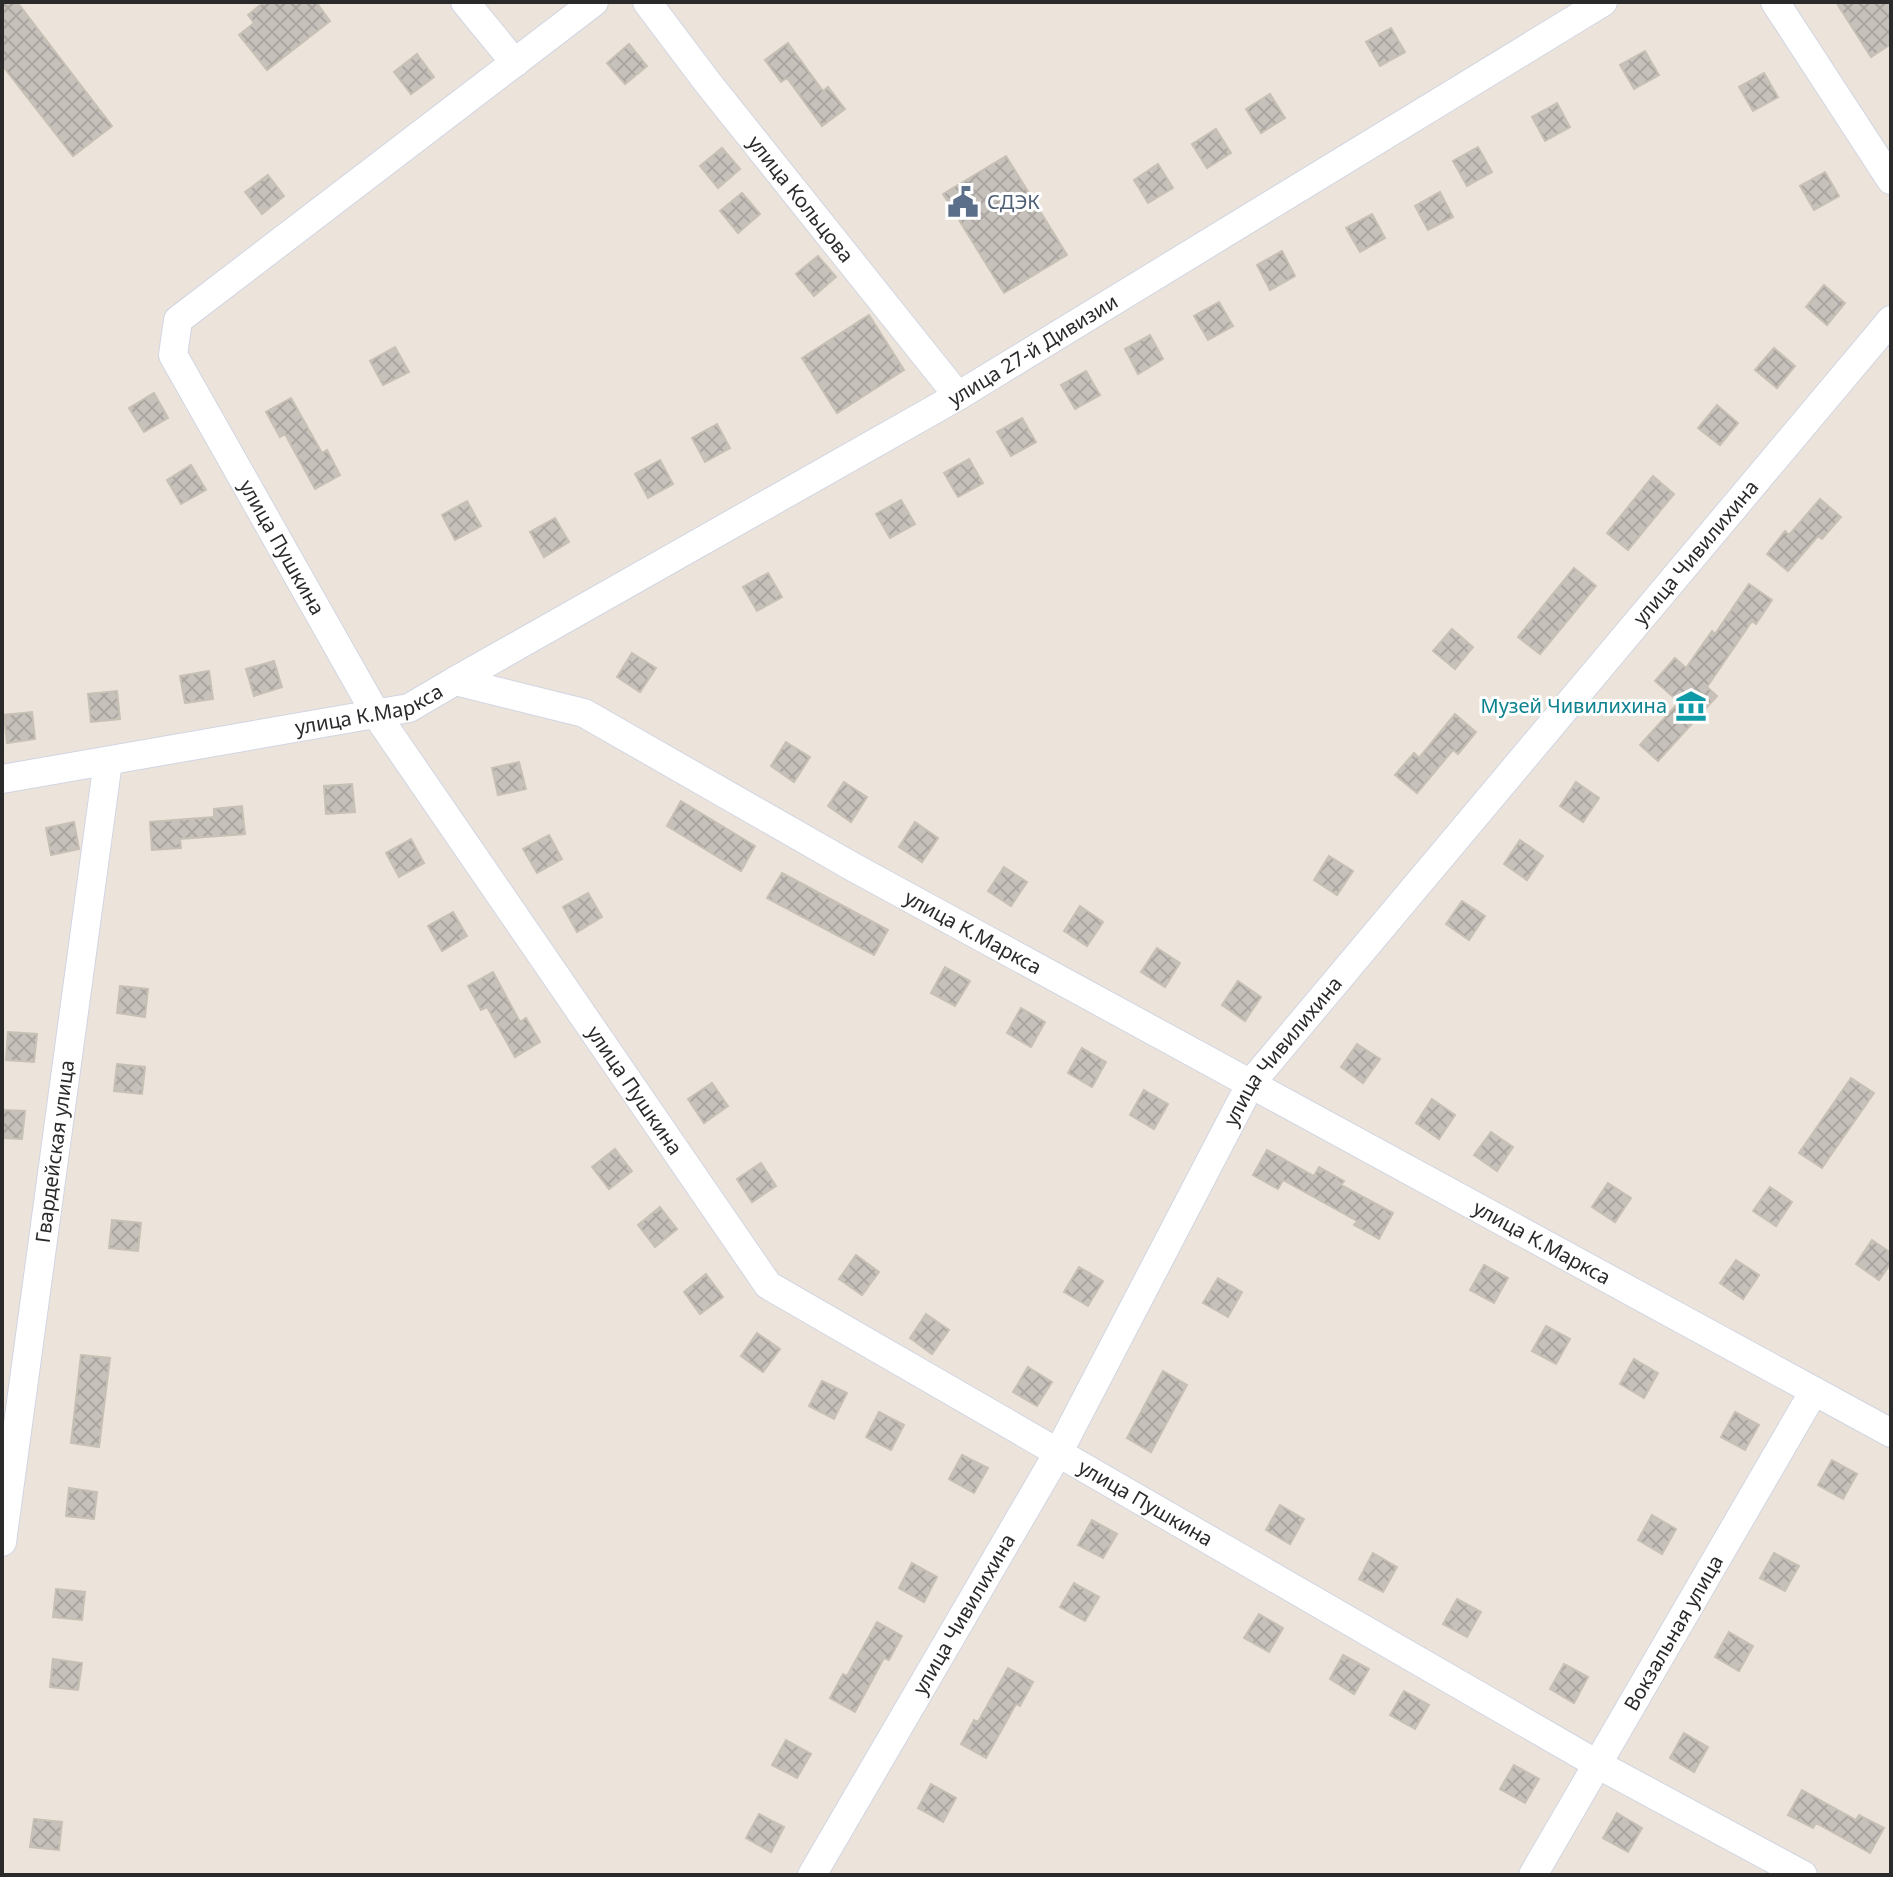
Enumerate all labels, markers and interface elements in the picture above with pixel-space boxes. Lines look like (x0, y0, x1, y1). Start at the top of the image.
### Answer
street label: улица Кольцова (742, 130, 860, 268)
public building icon: СДЭК (946, 185, 980, 219)
place label: СДЭК (987, 188, 1040, 215)
street label: улица 27-й Дивизии (943, 288, 1123, 412)
street label: улица Чивилихина (1627, 474, 1764, 631)
street label: улица Пушкина (233, 475, 331, 620)
street label: улица К.Маркса (293, 677, 448, 741)
museum icon: Музей Чивилихина (1674, 689, 1708, 723)
place label: Музей Чивилихина (1481, 692, 1667, 719)
street label: улица К.Маркса (900, 884, 1047, 980)
street label: улица Чивилихина (1217, 970, 1348, 1130)
street label: улица Пушкина (581, 1020, 689, 1160)
street label: Гвардейская улица (29, 1058, 80, 1245)
street label: улица К.Маркса (1469, 1194, 1616, 1291)
street label: улица Пушкина (1074, 1453, 1218, 1552)
street label: улица Чивилихина (906, 1529, 1021, 1699)
street label: Вокзальная улица (1617, 1550, 1729, 1715)

